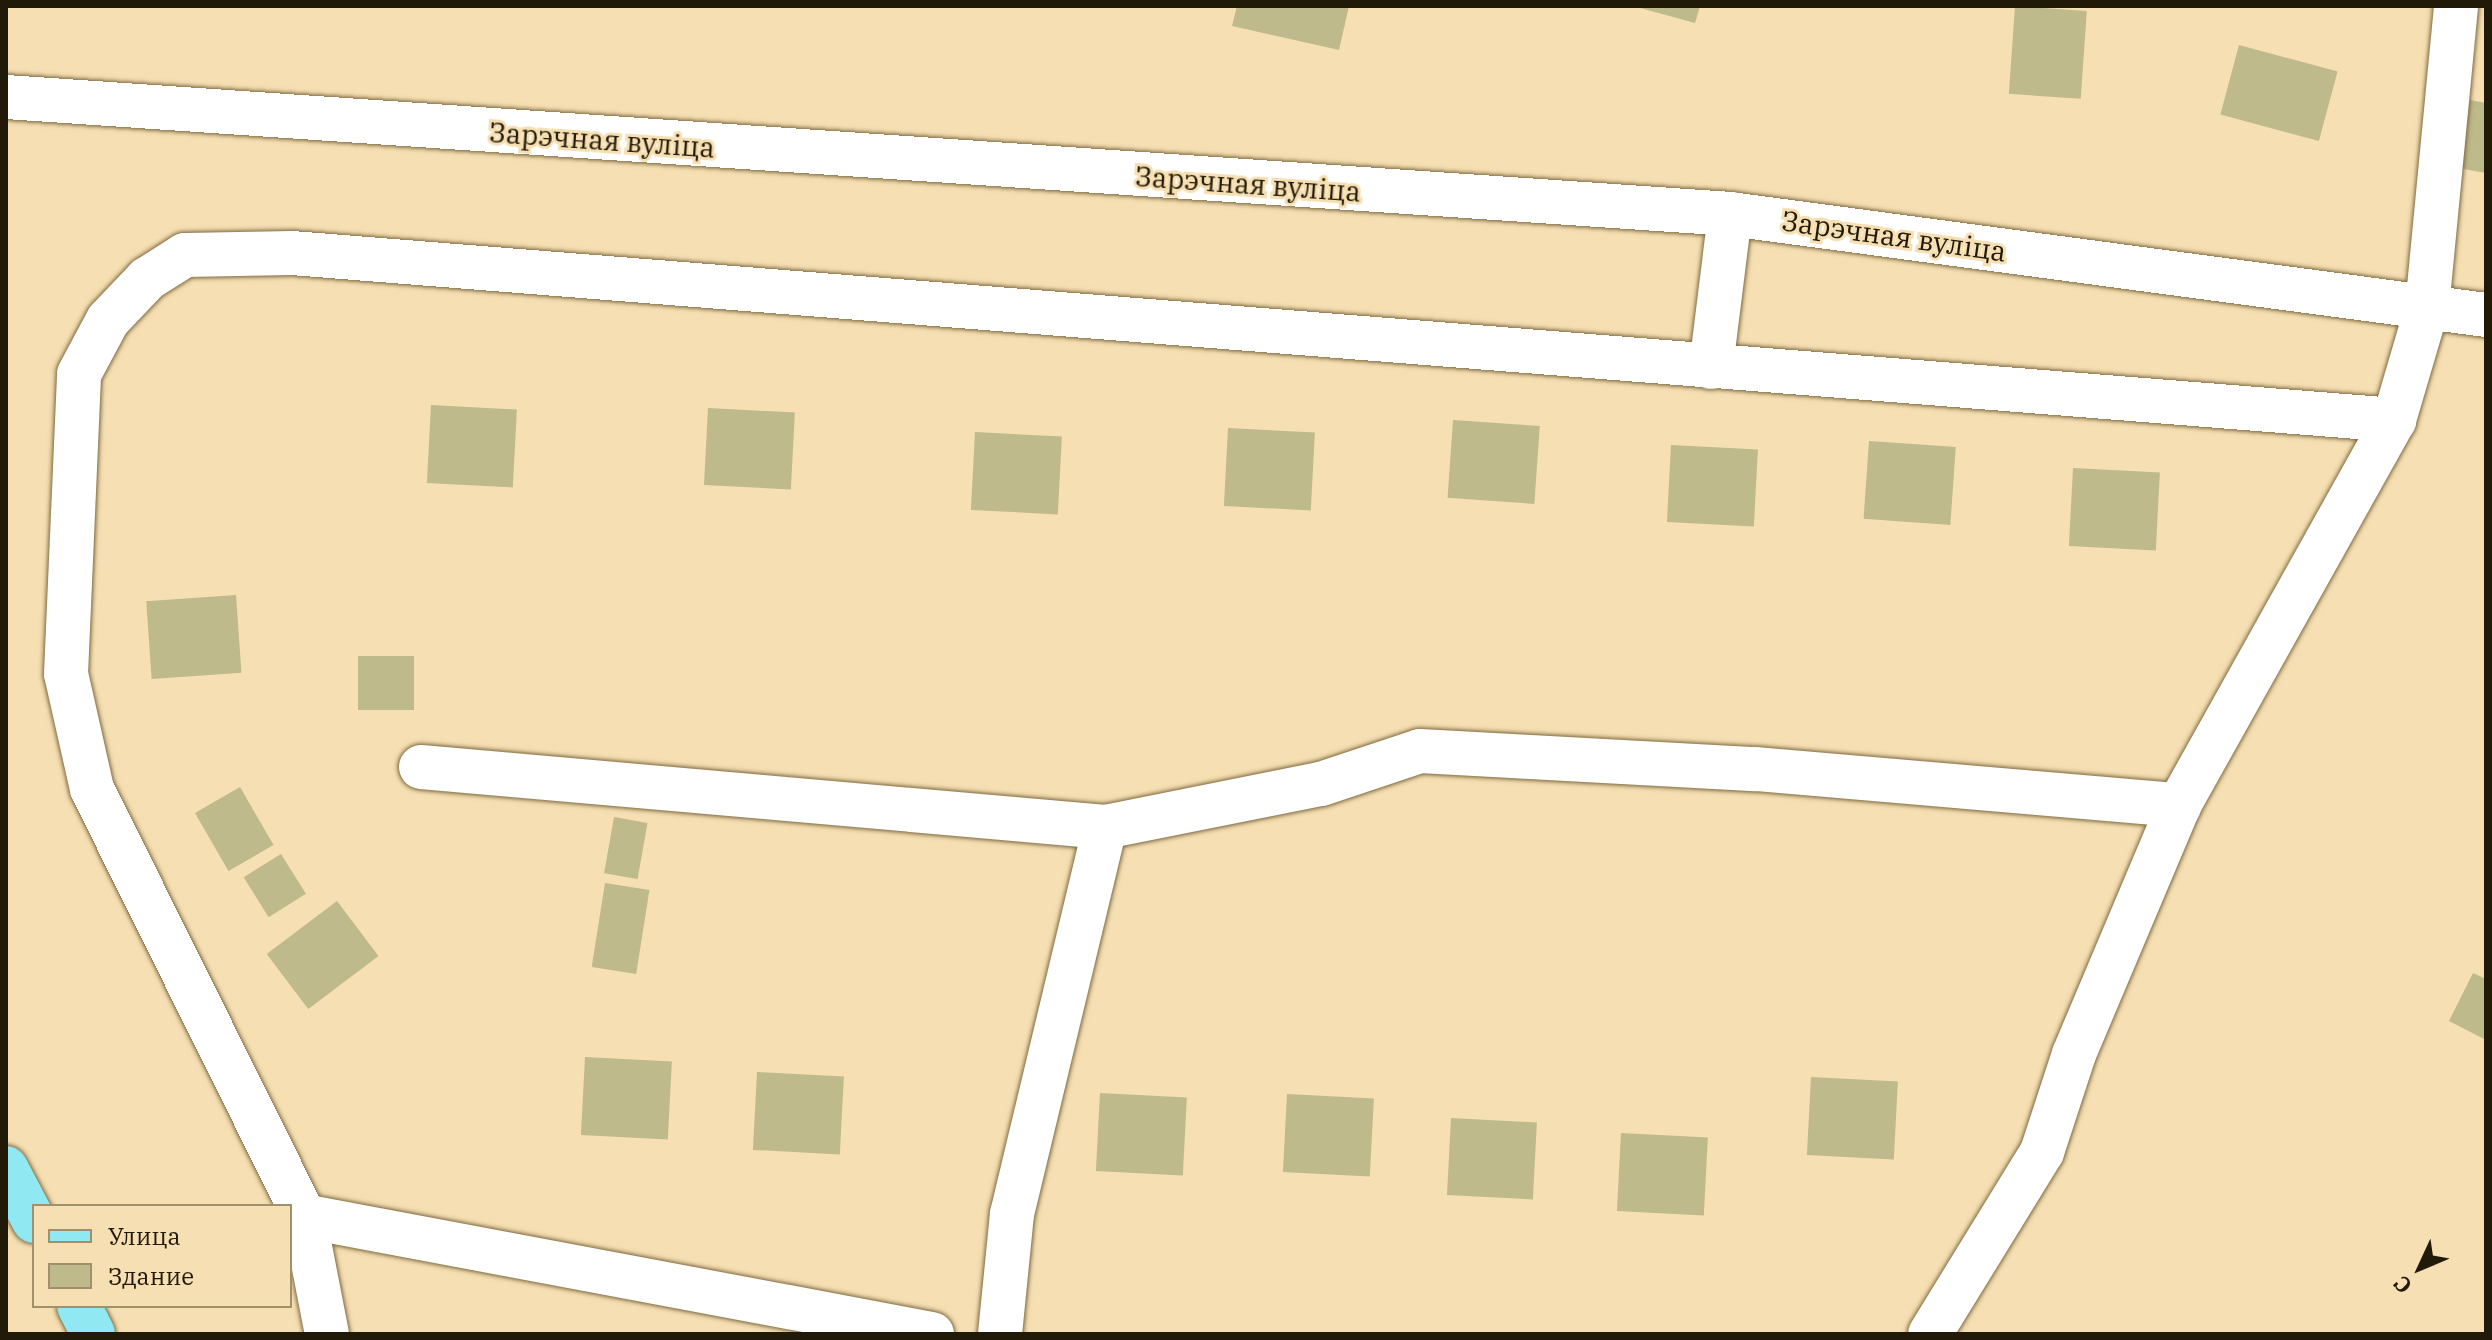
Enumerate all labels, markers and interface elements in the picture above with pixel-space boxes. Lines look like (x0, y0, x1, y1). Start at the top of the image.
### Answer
street label: Зарэчная вуліца (488, 115, 716, 165)
street label: Зарэчная вуліца (1134, 159, 1362, 209)
street label: Зарэчная вуліца (1780, 204, 2008, 268)
legend (32, 1204, 292, 1308)
text: Улица (108, 1220, 181, 1252)
north arrow (2380, 1228, 2460, 1308)
text: Здание (108, 1260, 194, 1292)
text: С (2387, 1270, 2418, 1300)

